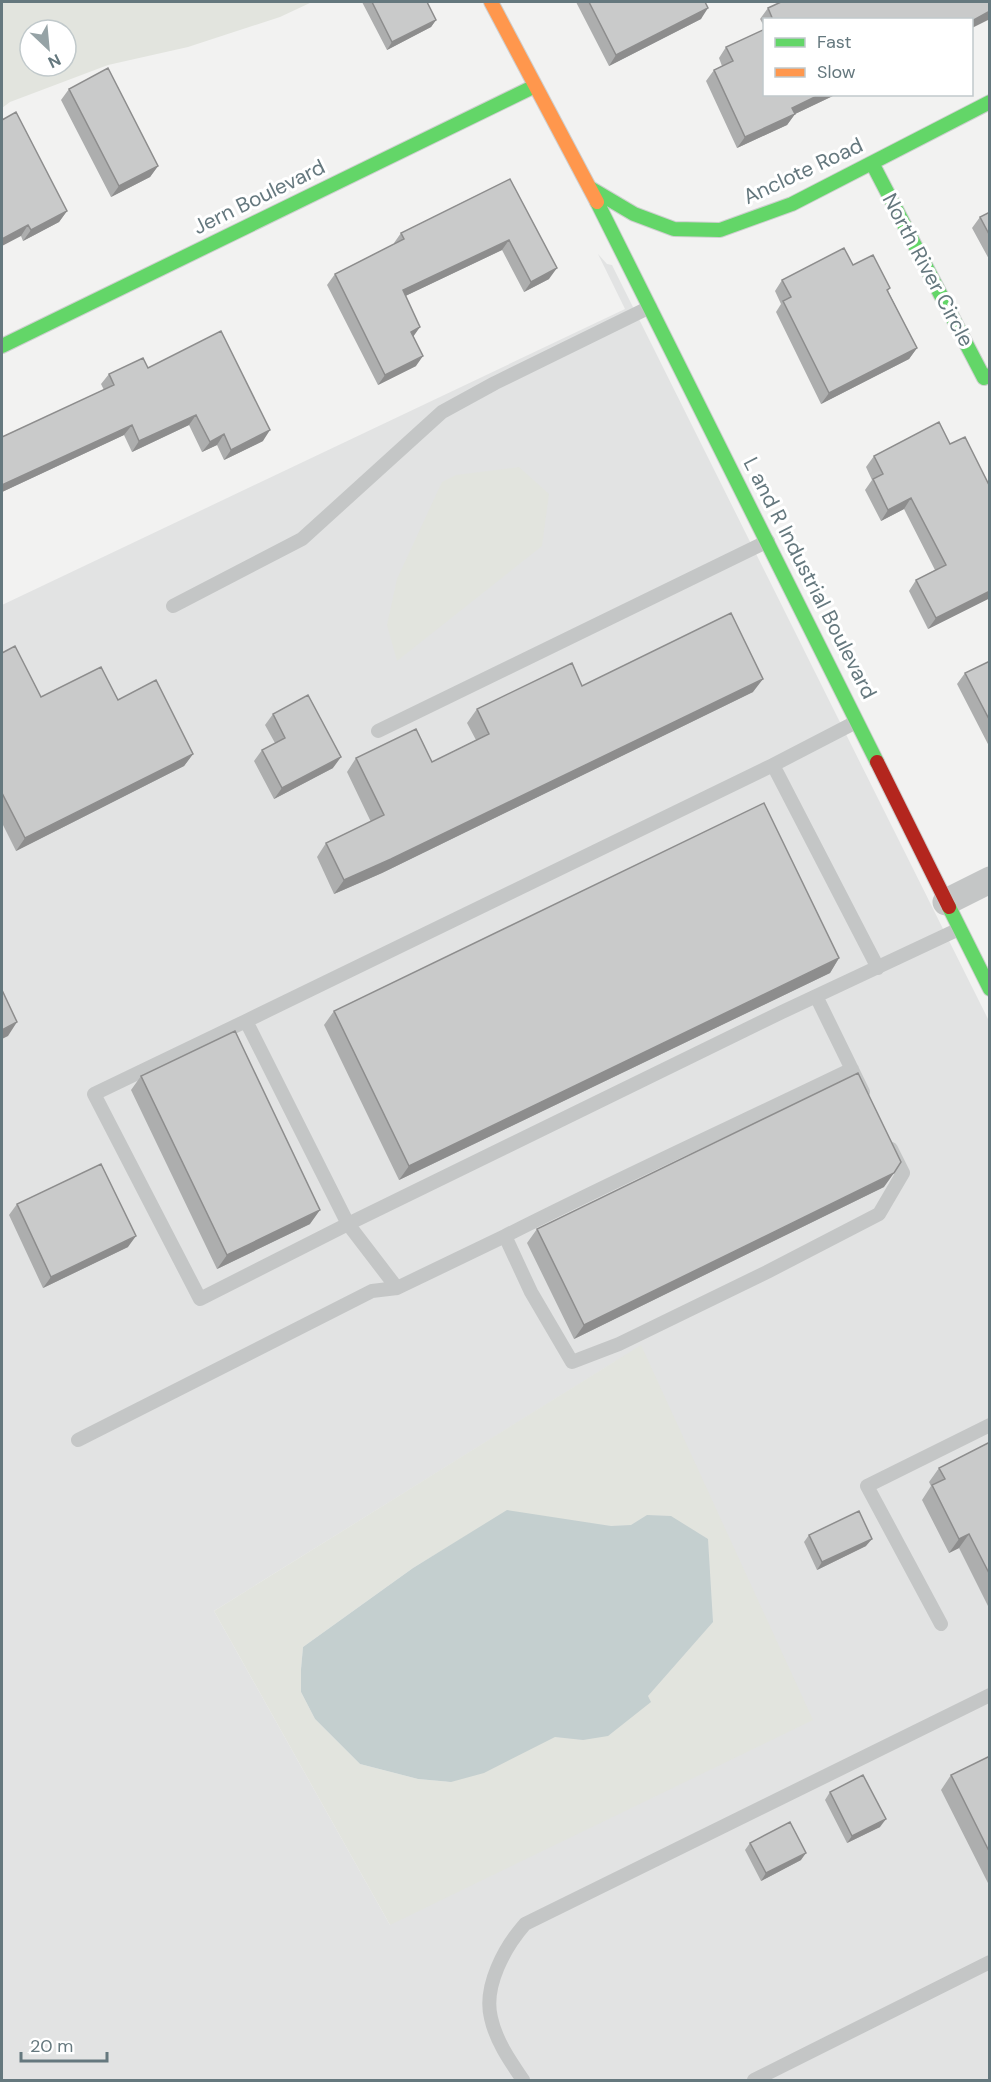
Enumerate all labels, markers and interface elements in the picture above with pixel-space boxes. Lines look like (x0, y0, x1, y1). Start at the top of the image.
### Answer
north arrow (18, 18, 78, 78)
legend (763, 18, 973, 96)
text: Fast (817, 30, 852, 54)
text: N (45, 49, 64, 73)
text: Slow (817, 60, 856, 84)
street label: Anclote Road (739, 131, 867, 211)
street label: Jern Boulevard (188, 153, 330, 241)
street label: North River Circle (876, 188, 980, 352)
street label: L and R Industrial Boulevard (737, 452, 883, 704)
scale bar (21, 2025, 106, 2063)
text: 20 m (30, 2034, 73, 2058)

